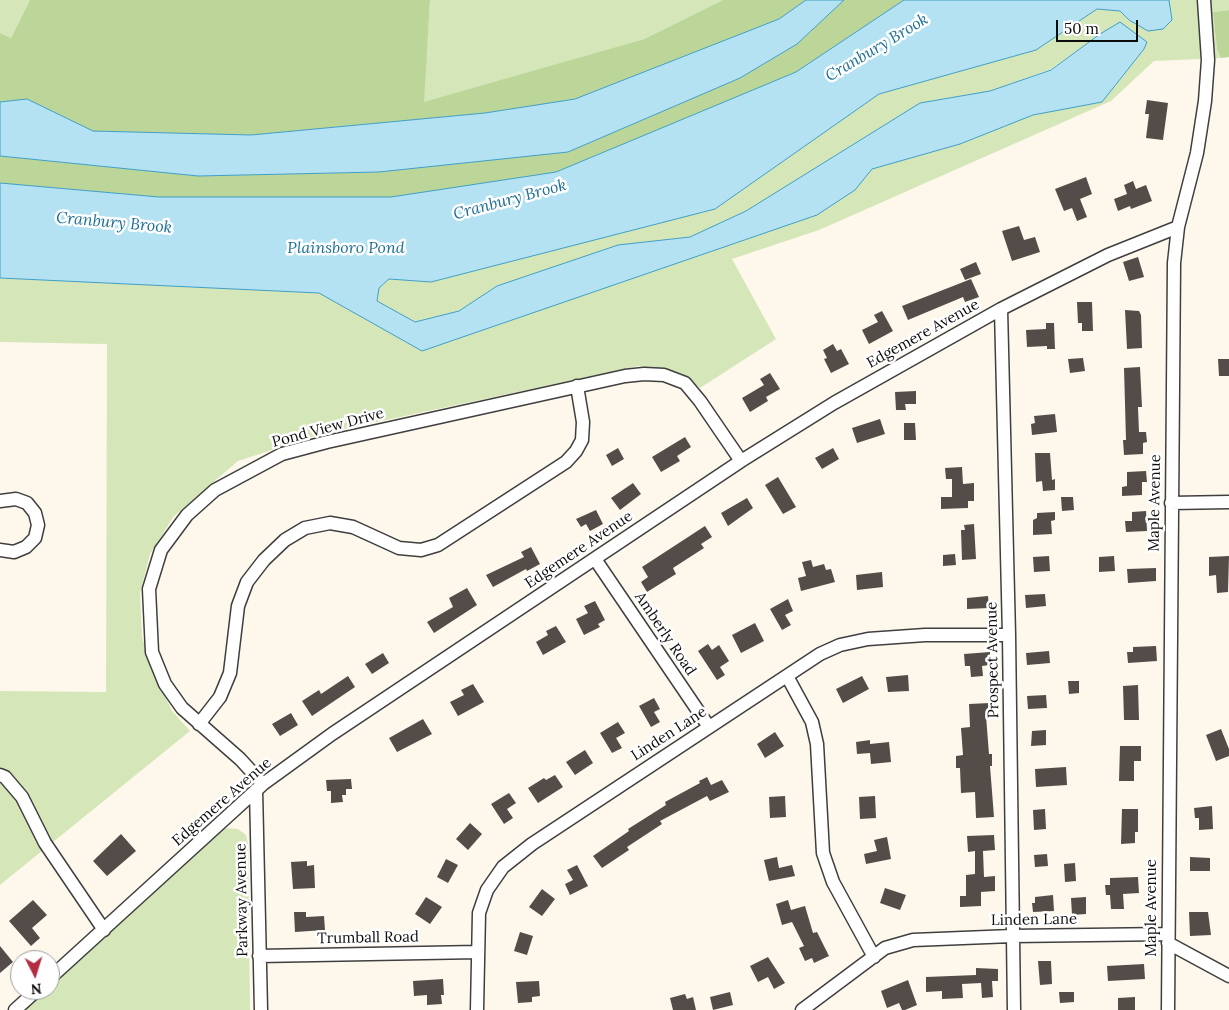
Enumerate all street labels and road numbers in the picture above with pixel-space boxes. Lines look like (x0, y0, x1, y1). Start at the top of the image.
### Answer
street label: Edgemere Avenue (864, 296, 982, 372)
street label: Pond View Drive (270, 404, 386, 452)
street label: Maple Avenue (1145, 454, 1165, 552)
street label: Edgemere Avenue (522, 507, 636, 593)
street label: Amberly Road (630, 589, 700, 679)
street label: Prospect Avenue (983, 601, 1003, 719)
street label: Linden Lane (628, 703, 710, 765)
street label: Edgemere Avenue (169, 754, 275, 850)
street label: Parkway Avenue (232, 843, 252, 957)
street label: Maple Avenue (1143, 859, 1161, 957)
street label: Linden Lane (991, 910, 1077, 930)
street label: Trumball Road (317, 928, 419, 948)

